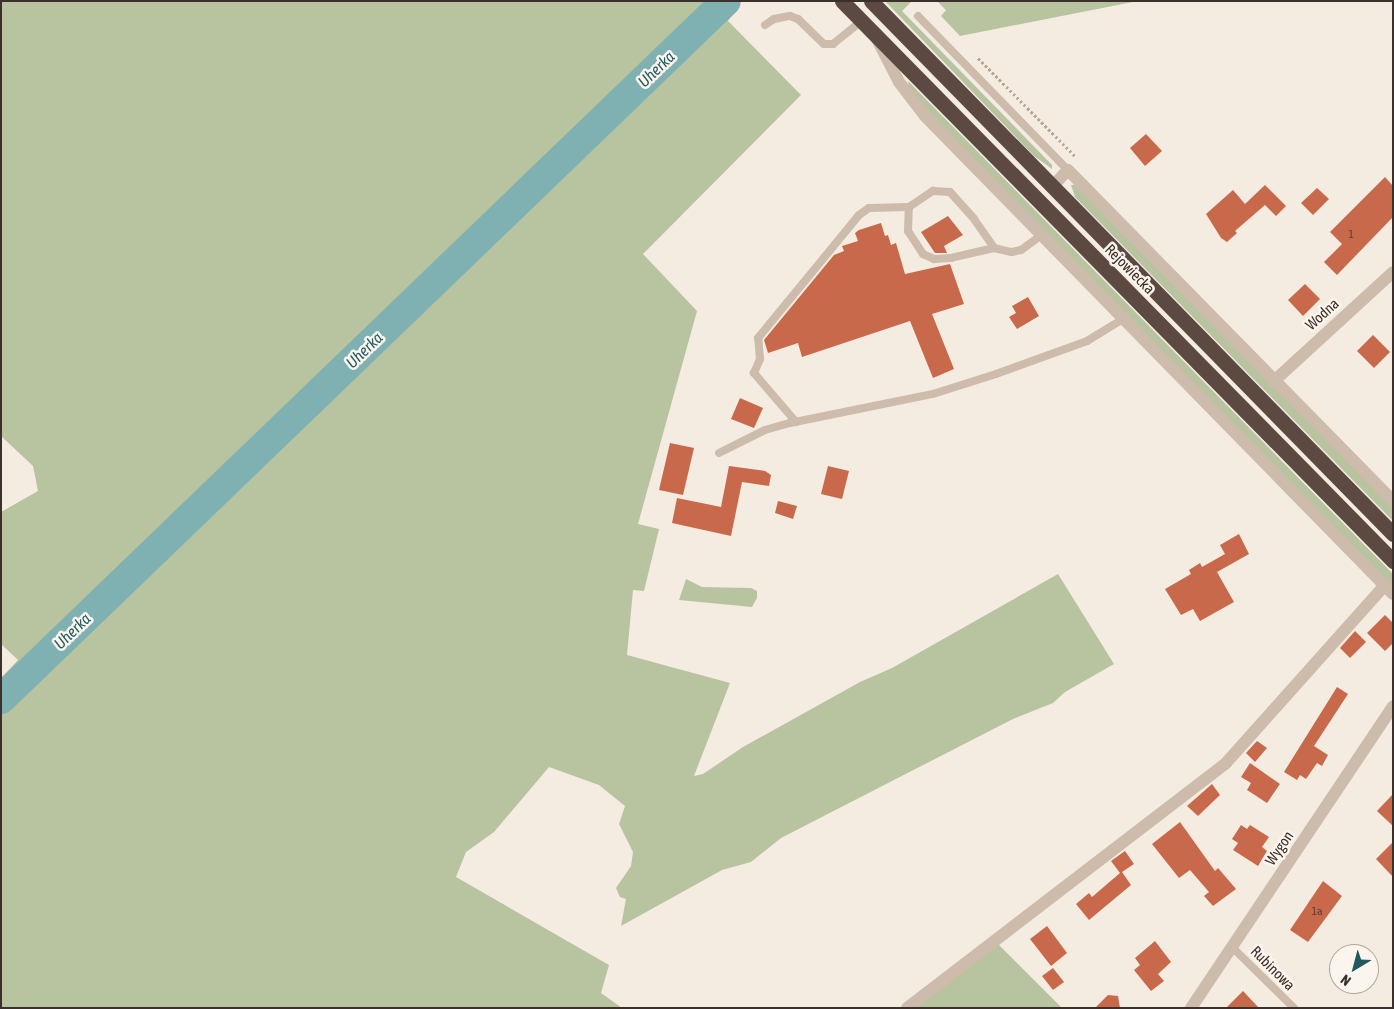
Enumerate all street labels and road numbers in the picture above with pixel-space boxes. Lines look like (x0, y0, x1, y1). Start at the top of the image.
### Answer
street label: Rejowiecka (1101, 240, 1159, 298)
street label: Wodna (1302, 294, 1342, 334)
street label: Wygon (1261, 827, 1297, 869)
street label: Rubinowa (1247, 942, 1299, 994)

